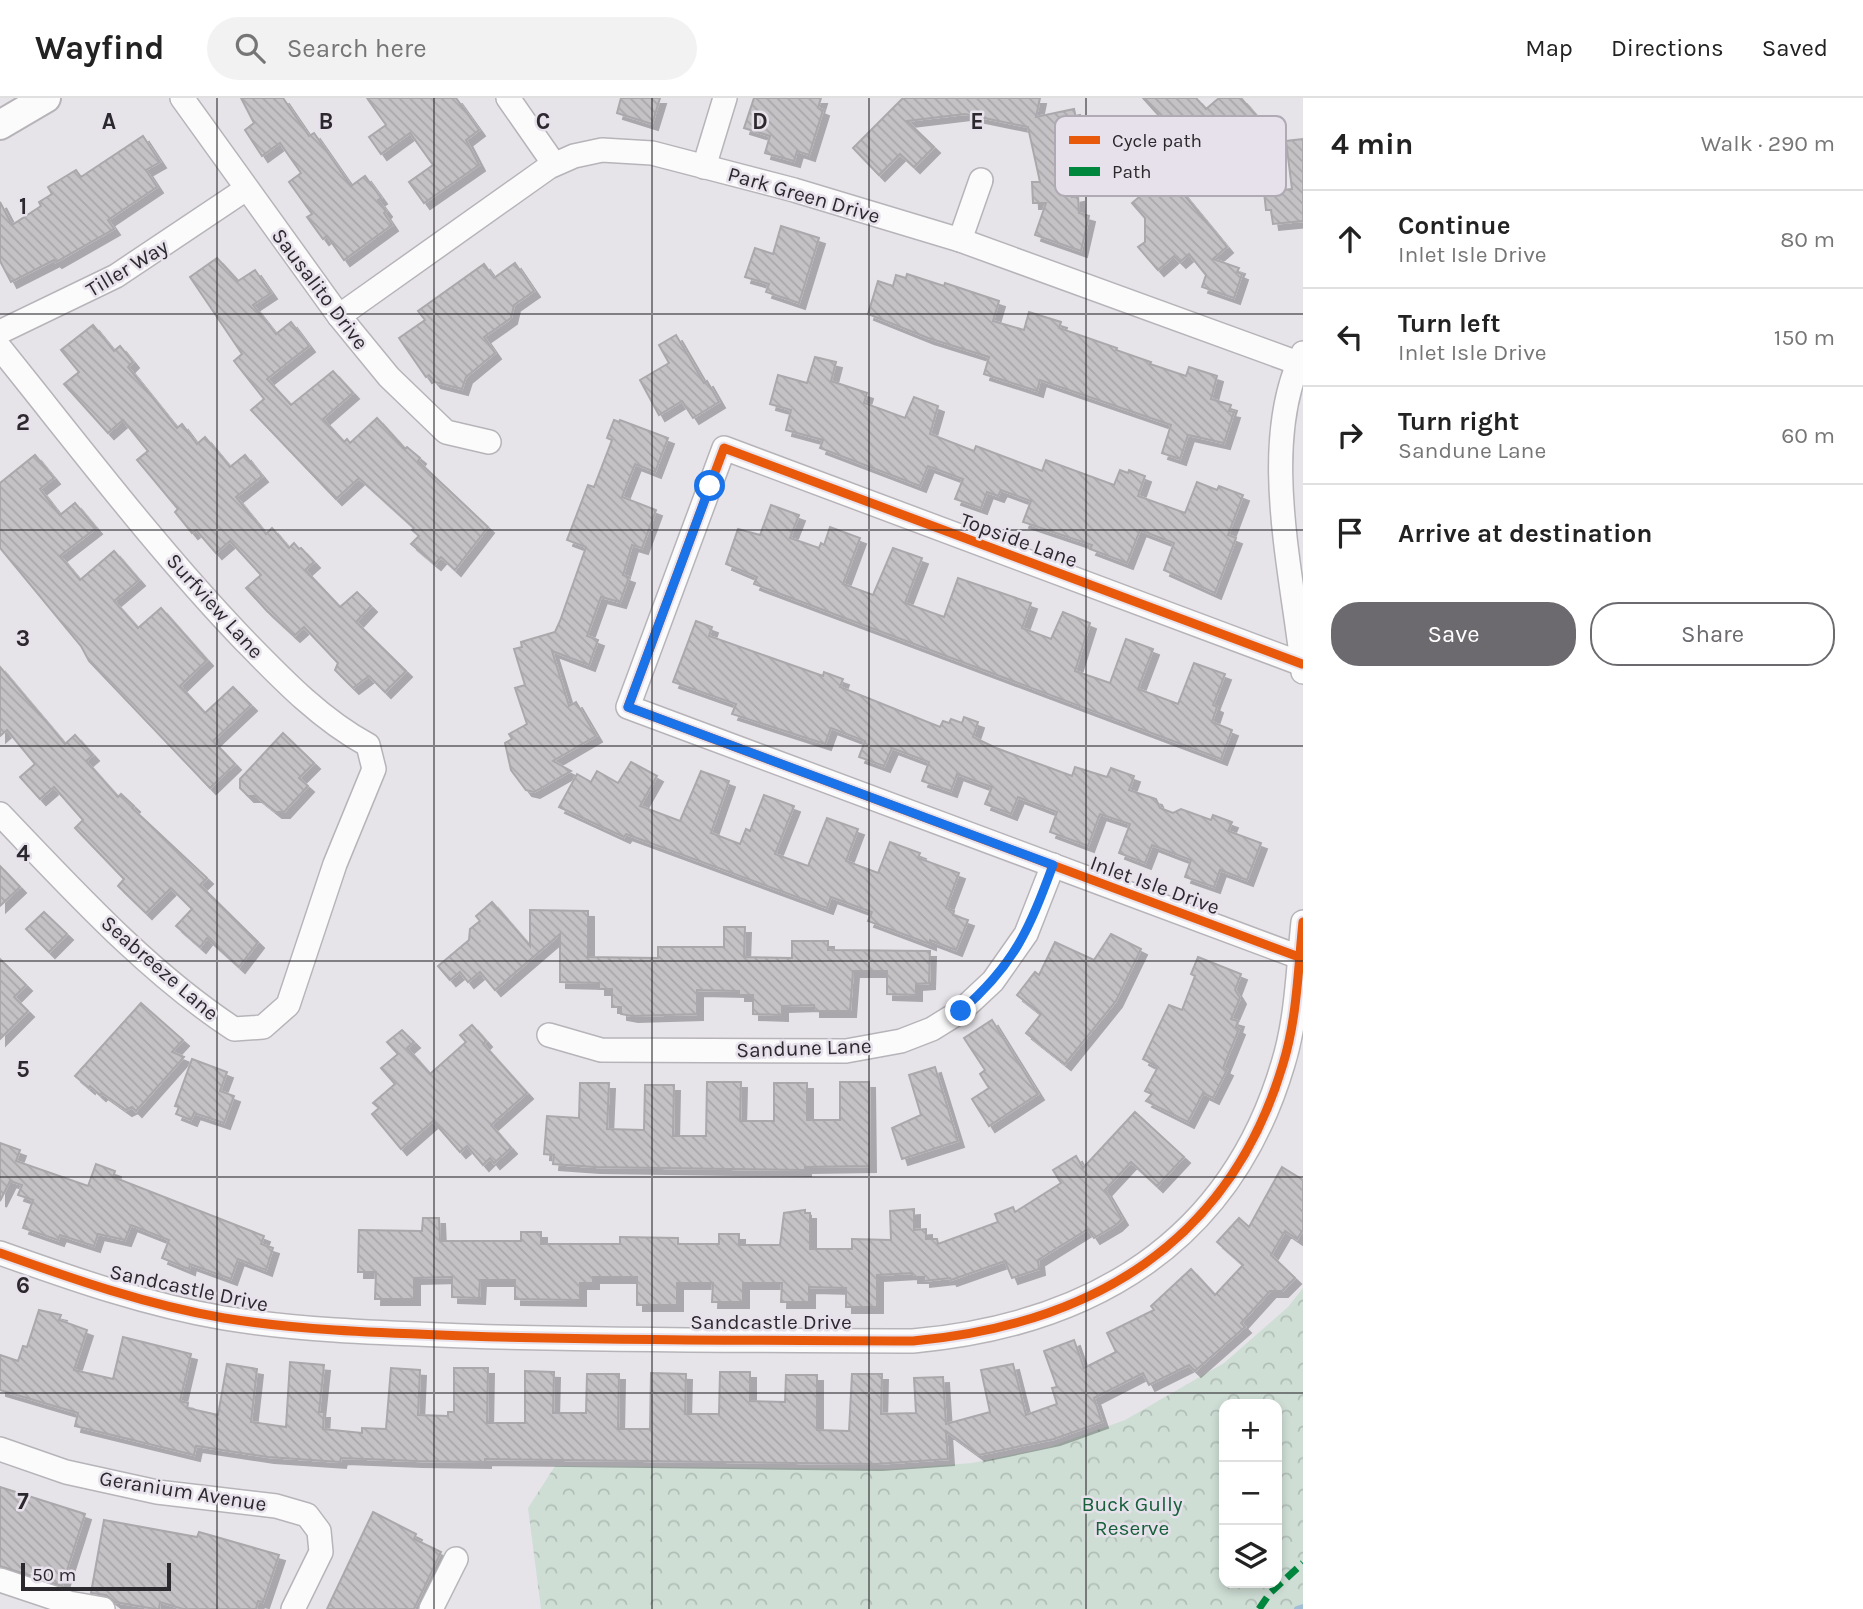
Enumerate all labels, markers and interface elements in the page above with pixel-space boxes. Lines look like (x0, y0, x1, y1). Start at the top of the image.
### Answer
search box (207, 17, 697, 80)
text: Wayfind (35, 29, 165, 67)
icon: search (231, 29, 269, 67)
text: Search here (287, 33, 426, 64)
text: Map (1525, 34, 1573, 62)
text: Directions (1611, 34, 1724, 62)
text: Saved (1762, 34, 1828, 62)
text: A (102, 108, 116, 135)
text: B (319, 108, 333, 135)
text: C (536, 108, 550, 135)
text: D (752, 108, 768, 135)
text: E (970, 108, 984, 135)
legend (1055, 116, 1286, 196)
text: 4 min (1331, 126, 1413, 162)
text: Cycle path (1112, 130, 1202, 152)
text: Walk · 290 m (1701, 130, 1835, 157)
text: Path (1112, 161, 1152, 183)
street label: Park Green Drive (725, 162, 883, 228)
text: 1 (19, 193, 27, 220)
text: Continue (1398, 210, 1510, 241)
icon: ahead (1331, 220, 1369, 258)
street label: Sausalito Drive (267, 224, 373, 354)
text: 80 m (1780, 226, 1835, 253)
street label: Tiller Way (82, 234, 173, 302)
text: Inlet Isle Drive (1398, 241, 1547, 268)
text: Turn left (1398, 308, 1500, 339)
icon: left (1331, 318, 1369, 356)
text: 150 m (1774, 324, 1835, 351)
text: Inlet Isle Drive (1398, 339, 1547, 366)
text: Turn right (1398, 406, 1519, 437)
text: 2 (16, 409, 30, 436)
icon: right (1331, 416, 1369, 454)
text: 60 m (1781, 422, 1835, 449)
text: Sandune Lane (1398, 437, 1546, 464)
route start (694, 470, 725, 501)
street label: Topside Lane (957, 508, 1081, 572)
icon: arrive (1331, 514, 1369, 552)
text: Arrive at destination (1398, 518, 1652, 549)
street label: Surfview Lane (162, 549, 268, 663)
button: Save (1331, 602, 1576, 666)
button: Share (1590, 602, 1835, 666)
text: 3 (16, 625, 30, 652)
text: 4 (16, 840, 30, 867)
street label: Inlet Isle Drive (1087, 851, 1223, 919)
street label: Seabreeze Lane (97, 911, 223, 1025)
route end (945, 995, 976, 1026)
street label: Sandune Lane (736, 1034, 872, 1062)
text: 5 (16, 1056, 30, 1083)
street label: Sandcastle Drive (108, 1259, 270, 1317)
text: 6 (16, 1272, 30, 1299)
street label: Sandcastle Drive (690, 1310, 852, 1334)
map controls (1219, 1399, 1282, 1588)
button: + (1219, 1399, 1282, 1462)
button: − (1219, 1462, 1282, 1525)
street label: Geranium Avenue (98, 1466, 268, 1516)
text: 7 (17, 1488, 29, 1515)
park label: Buck Gully Reserve (1081, 1492, 1183, 1540)
button: layers (1219, 1525, 1282, 1588)
scale bar (21, 1560, 172, 1592)
text: 50 m (32, 1564, 76, 1586)

